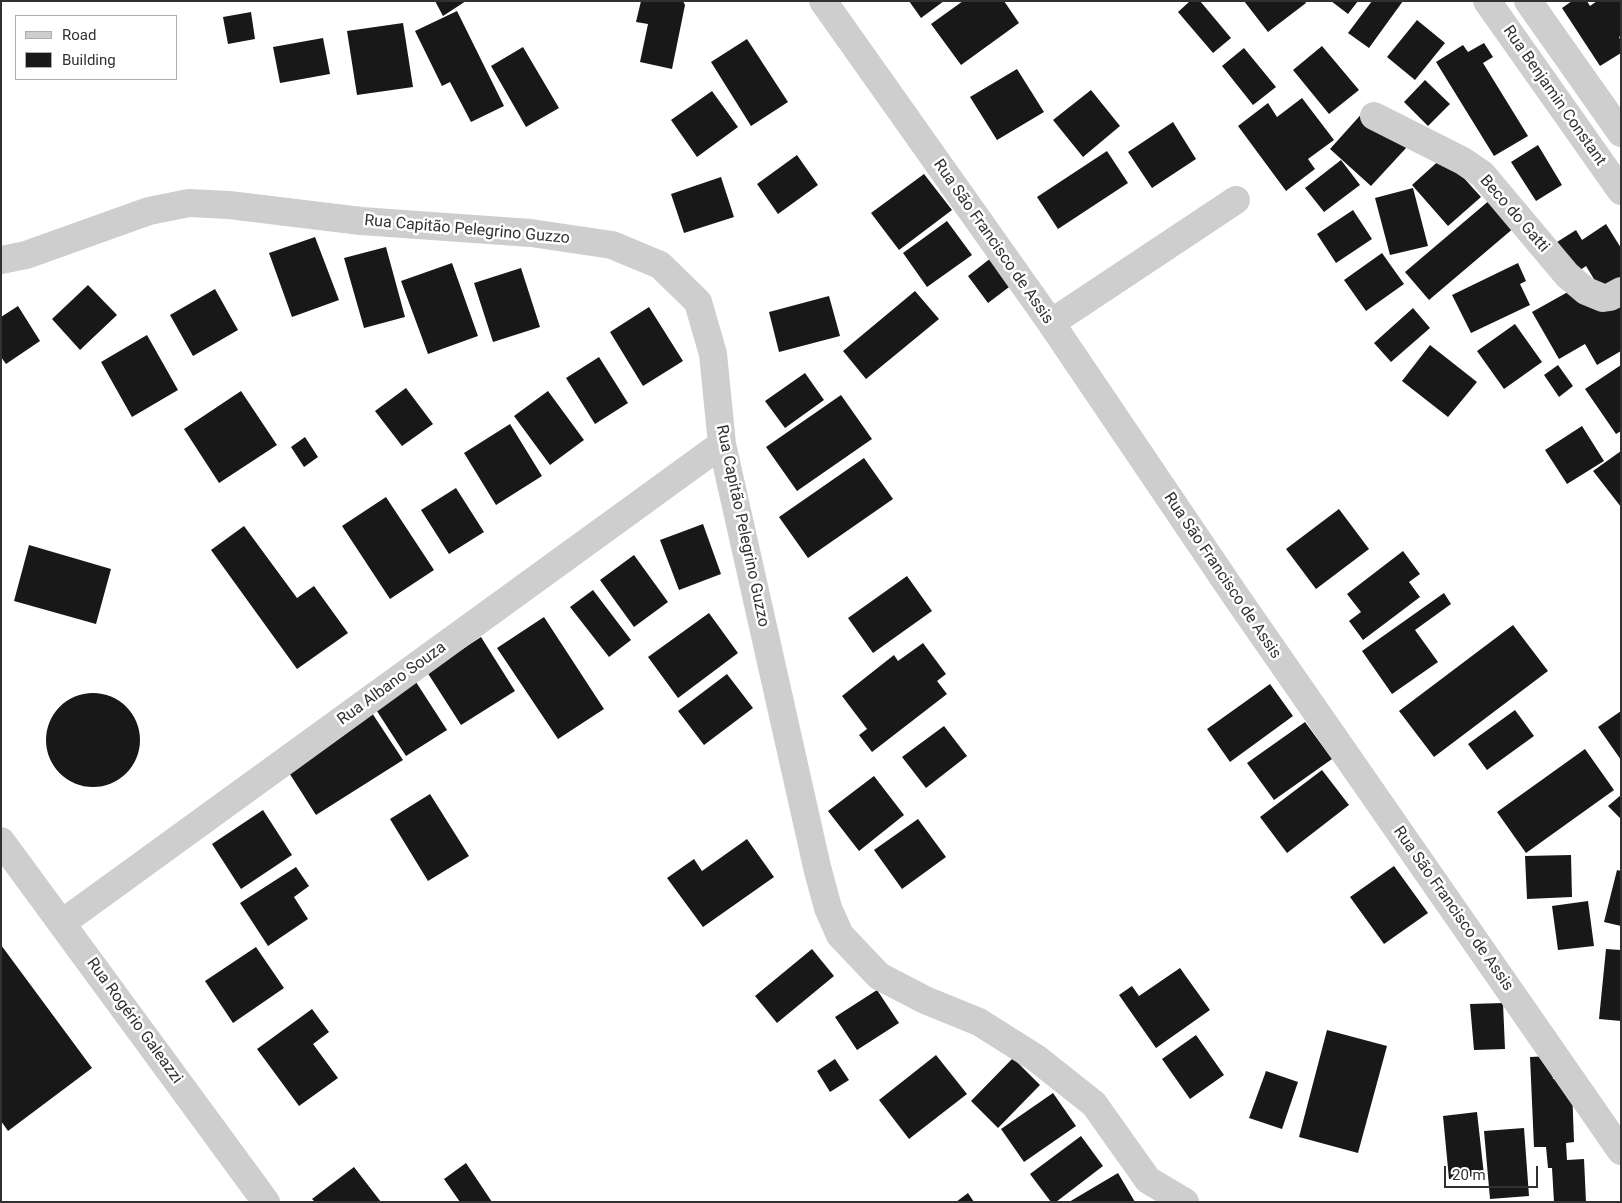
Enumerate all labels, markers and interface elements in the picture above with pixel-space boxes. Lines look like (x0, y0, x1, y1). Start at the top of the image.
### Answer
legend (15, 15, 178, 80)
street label: Rua Benjamin Constant (1498, 22, 1610, 170)
text: Road (62, 26, 96, 44)
text: Building (62, 51, 116, 69)
street label: Rua São Francisco de Assis (929, 156, 1057, 328)
street label: Beco do Gatti (1475, 171, 1553, 257)
street label: Rua Capitão Pelegrino Guzzo (364, 211, 570, 249)
street label: Rua Capitão Pelegrino Guzzo (711, 423, 773, 629)
street label: Rua São Francisco de Assis (1159, 489, 1285, 663)
street label: Rua Albano Souza (334, 638, 450, 730)
street label: Rua São Francisco de Assis (1389, 823, 1517, 995)
street label: Rua Rogério Galeazzi (82, 954, 186, 1088)
scale bar (1447, 1156, 1541, 1188)
text: 20 m (1452, 1166, 1486, 1184)

